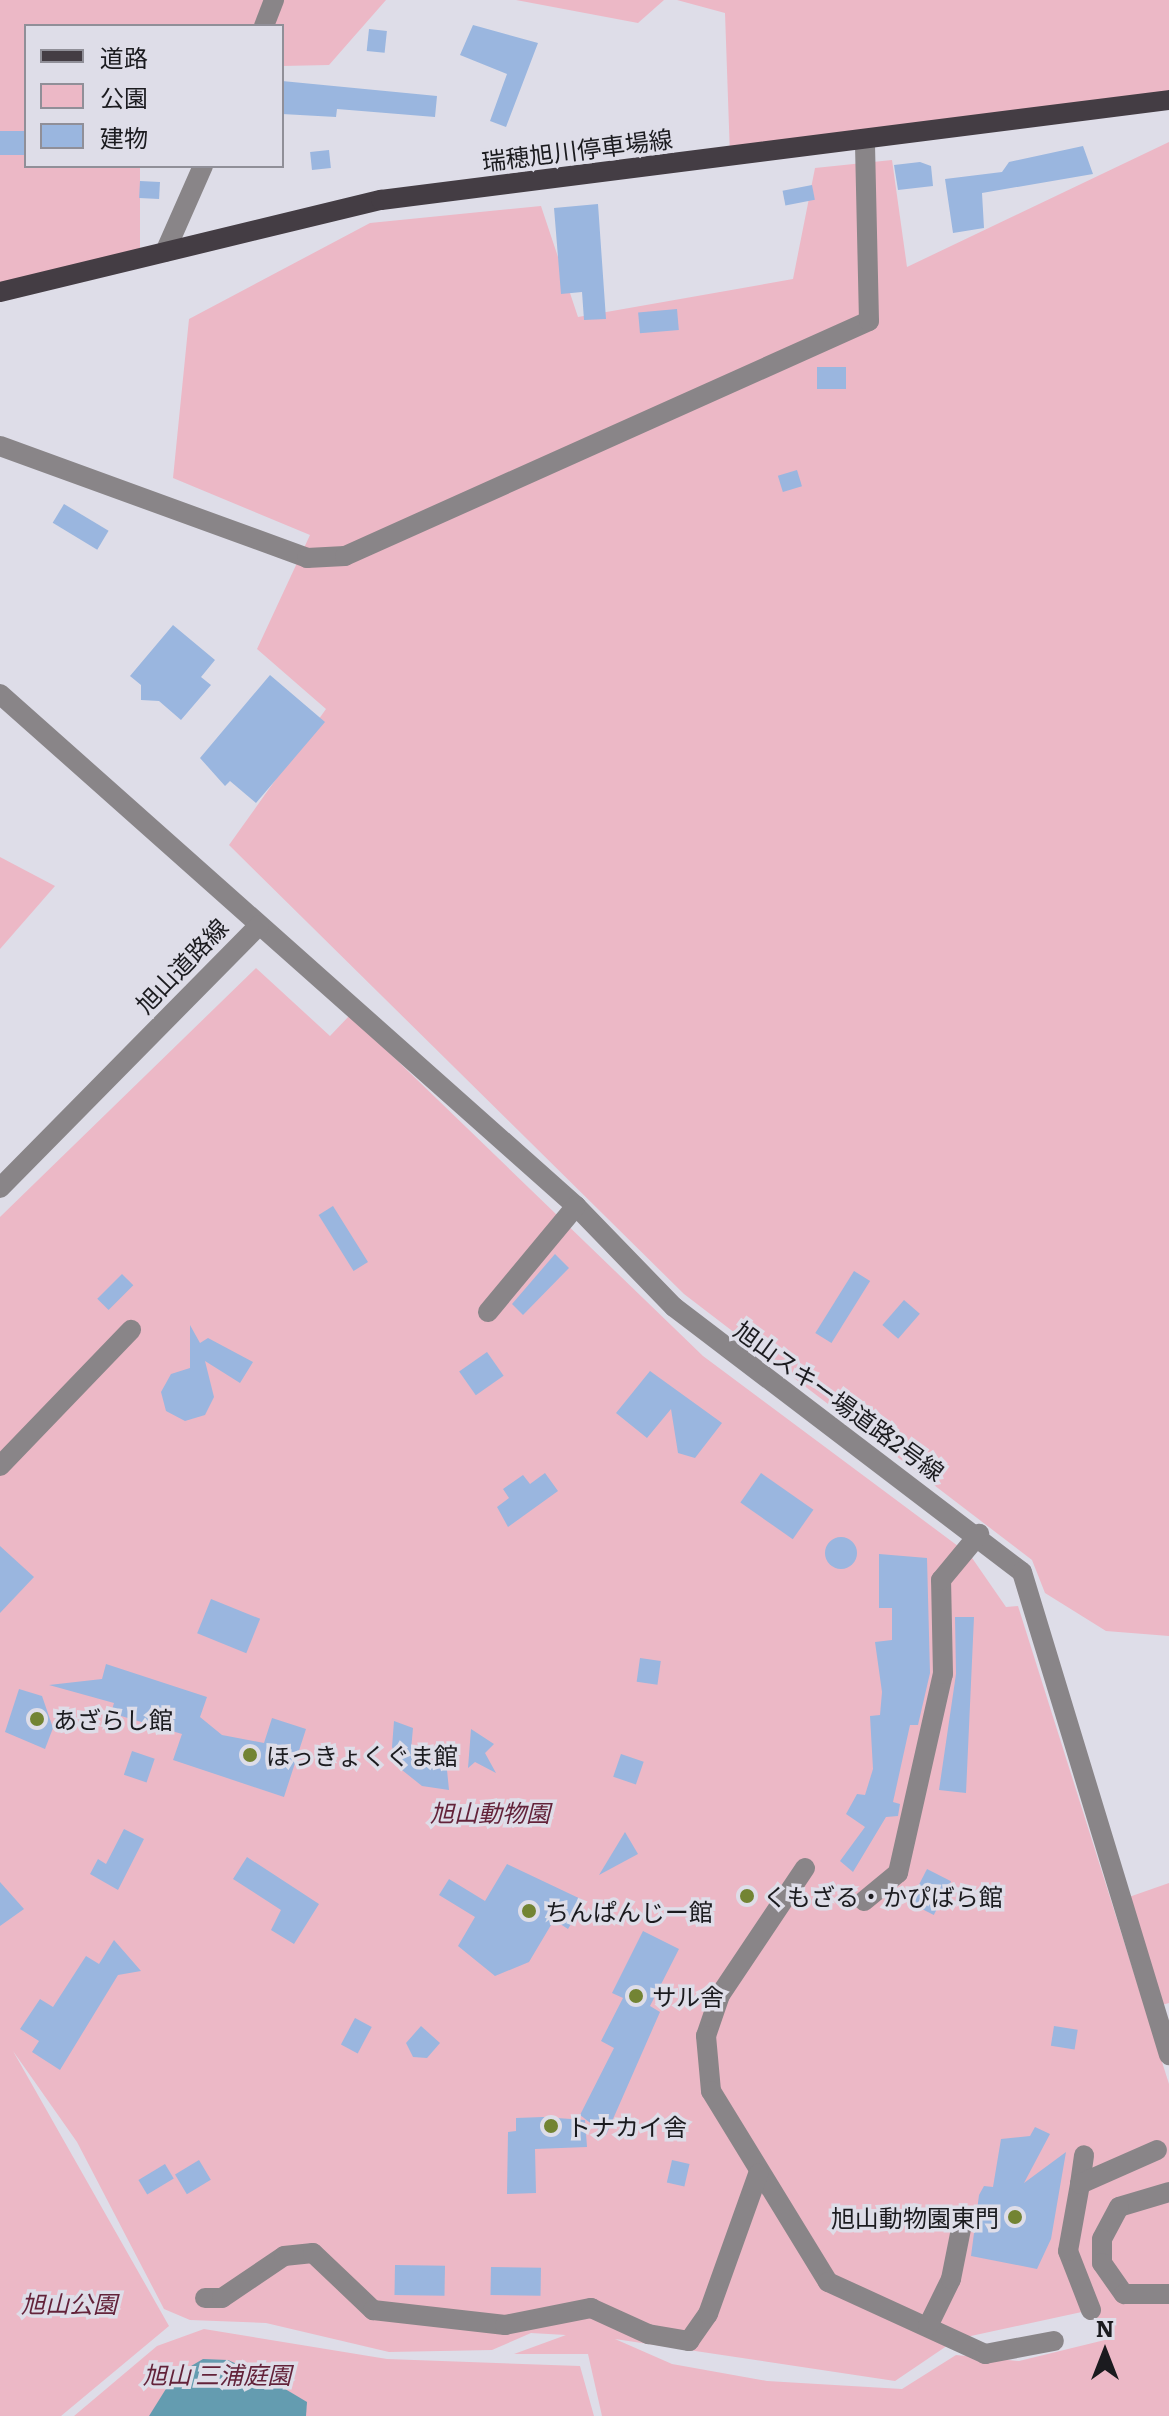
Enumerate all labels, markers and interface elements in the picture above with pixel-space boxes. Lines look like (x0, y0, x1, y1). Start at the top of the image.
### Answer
legend (24, 24, 284, 168)
text: 道路 (100, 39, 148, 74)
text: 公園 (100, 79, 148, 114)
text: 建物 (100, 119, 148, 154)
street label: 瑞穂旭川停車場線 (480, 123, 674, 175)
street label: 旭山道路線 (129, 912, 233, 1018)
street label: 旭山スキー場道路2号線 (730, 1314, 950, 1486)
place label: あざらし館 (53, 1705, 173, 1733)
marker: あざらし館 (28, 1710, 46, 1728)
place label: ほっきょくぐま館 (266, 1741, 458, 1769)
marker: ほっきょくぐま館 (241, 1746, 259, 1764)
park label: 旭山動物園 (430, 1798, 550, 1826)
place label: くもざる・かぴばら館 (763, 1882, 1003, 1910)
marker: くもざる・かぴばら館 (738, 1887, 756, 1905)
place label: ちんぱんじー館 (545, 1897, 713, 1925)
marker: ちんぱんじー館 (520, 1902, 538, 1920)
place label: サル舎 (652, 1982, 724, 2010)
marker: サル舎 (627, 1987, 645, 2005)
place label: トナカイ舎 (567, 2112, 687, 2140)
marker: トナカイ舎 (542, 2117, 560, 2135)
place label: 旭山動物園東門 (831, 2203, 999, 2231)
marker: 旭山動物園東門 (1006, 2208, 1024, 2226)
park label: 旭山公園 (21, 2289, 117, 2317)
text: N (1096, 2311, 1114, 2344)
north arrow (1065, 2312, 1145, 2392)
park label: 旭山 三浦庭園 (143, 2360, 291, 2388)

